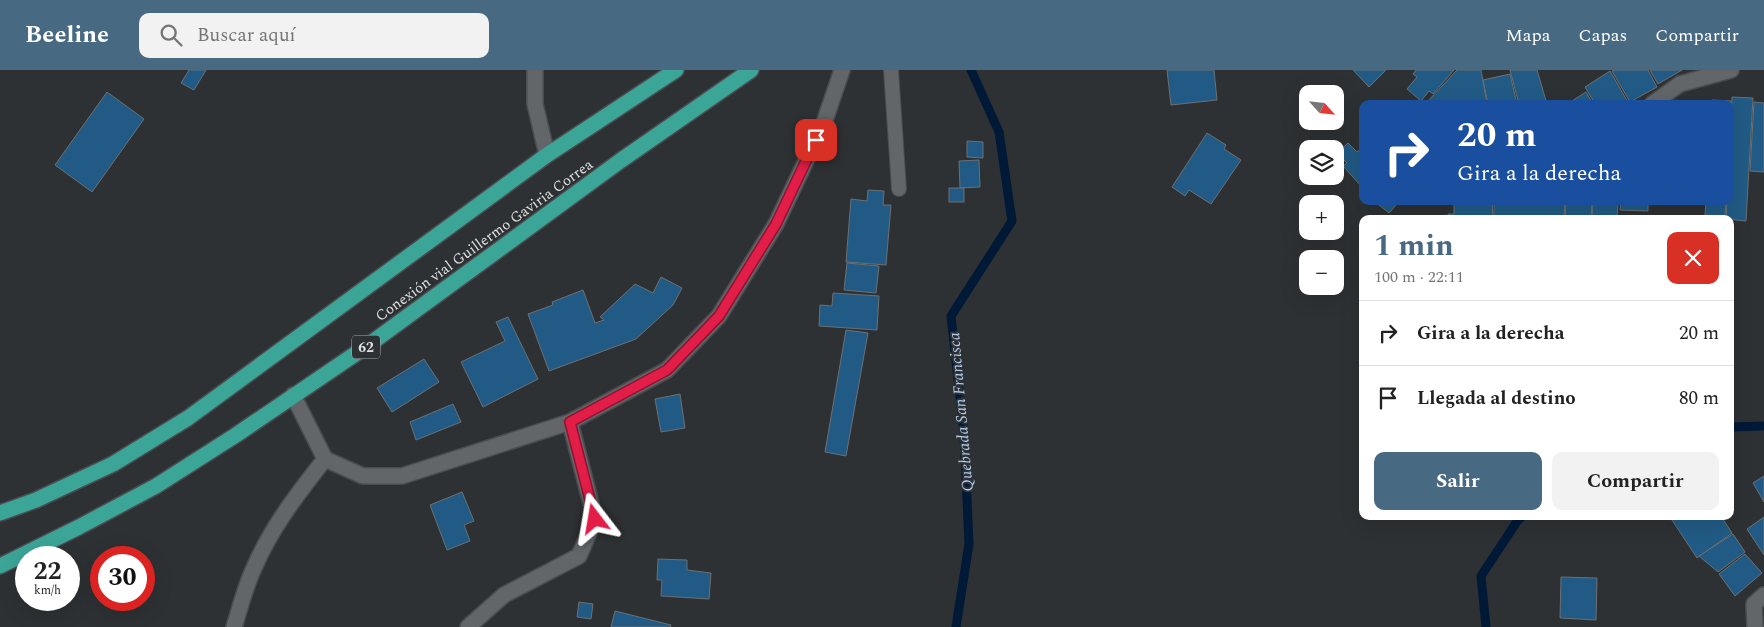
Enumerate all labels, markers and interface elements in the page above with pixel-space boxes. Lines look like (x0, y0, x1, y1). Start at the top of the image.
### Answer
search box (139, 13, 489, 58)
text: Beeline (25, 17, 109, 53)
icon: search (157, 21, 185, 49)
text: Buscar aquí (197, 21, 296, 50)
text: Mapa (1505, 22, 1551, 49)
text: Capas (1579, 22, 1627, 49)
text: Compartir (1655, 22, 1739, 49)
north arrow (1299, 85, 1344, 130)
map controls (1299, 85, 1344, 295)
text: 20 m (1457, 109, 1537, 162)
pin (795, 119, 837, 161)
icon: right (1374, 120, 1439, 185)
icon: arrive (802, 126, 830, 154)
button: layers (1299, 140, 1344, 185)
street label: Conexión vial Guillermo Gaviria Correa (371, 153, 599, 327)
text: Gira a la derecha (1457, 157, 1621, 190)
button: + (1299, 195, 1344, 240)
text: 1 min (1374, 223, 1454, 269)
button: close (1667, 232, 1719, 284)
button: − (1299, 250, 1344, 295)
text: 100 m · 22:11 (1374, 265, 1464, 289)
icon: right (1374, 319, 1402, 347)
text: Gira a la derecha (1417, 319, 1564, 348)
text: 20 m (1679, 319, 1719, 348)
water label: Quebrada San Francisca (942, 331, 980, 493)
road number: 62 (352, 336, 380, 358)
icon: arrive (1374, 384, 1402, 412)
text: Llegada al destino (1417, 384, 1576, 413)
text: 80 m (1679, 384, 1719, 413)
button: Salir (1374, 452, 1542, 510)
button: Compartir (1552, 452, 1719, 510)
position arrow (568, 492, 620, 544)
speed limit sign: 30 (90, 546, 155, 611)
text: 22 (33, 553, 62, 591)
text: km/h (34, 581, 61, 600)

